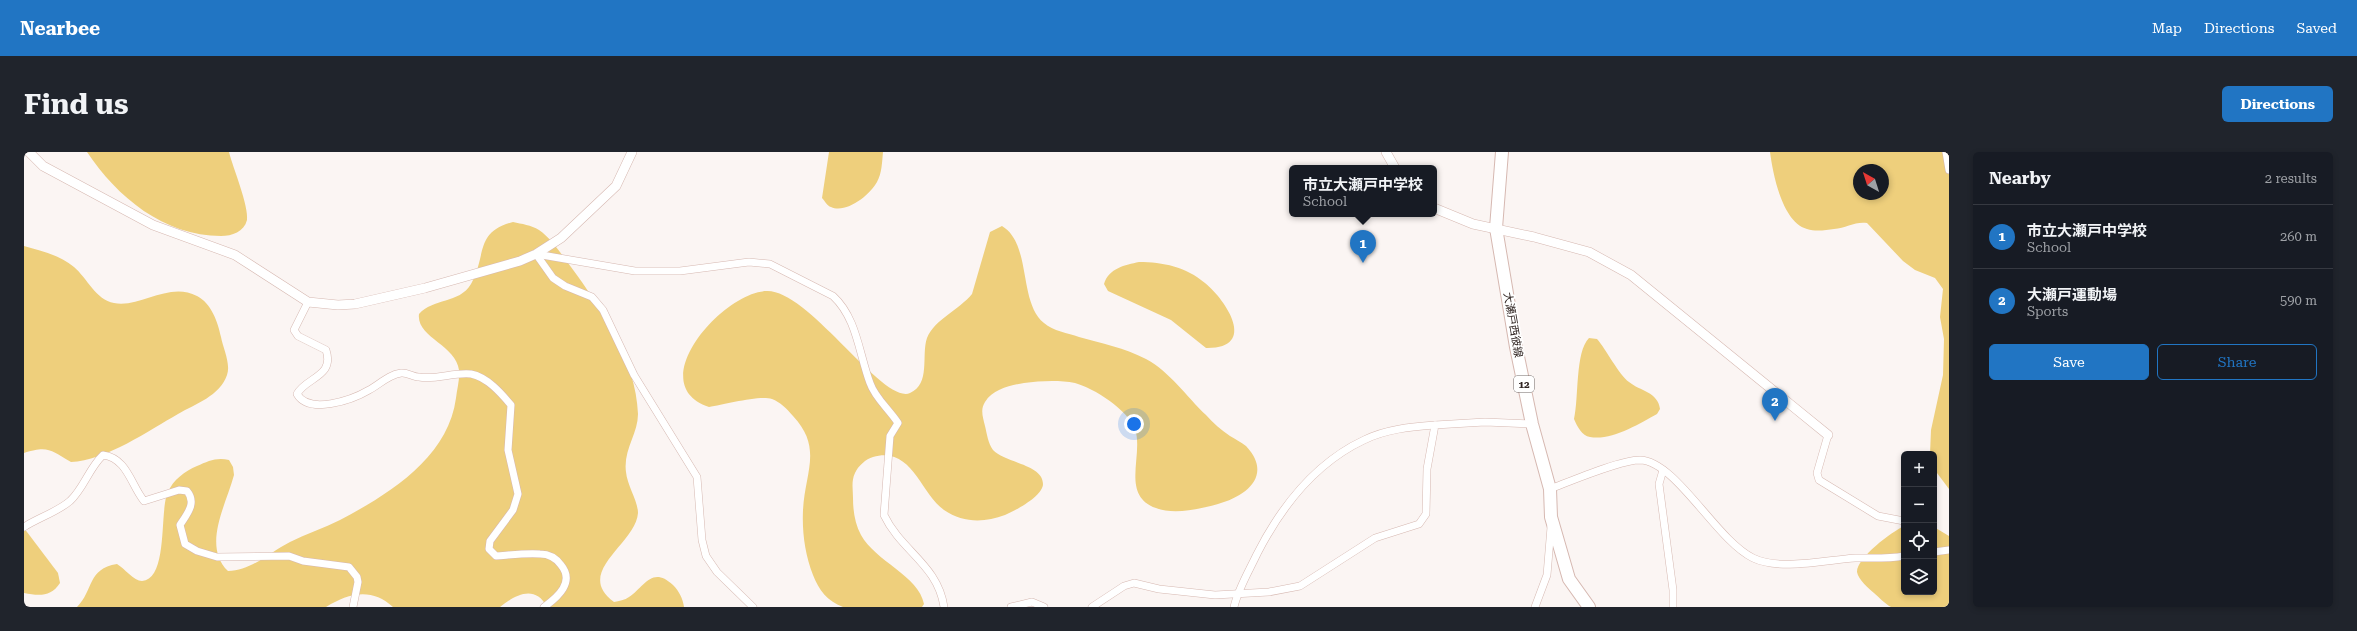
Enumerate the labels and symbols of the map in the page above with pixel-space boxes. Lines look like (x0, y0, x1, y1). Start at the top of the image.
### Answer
north arrow (1853, 164, 1889, 200)
pin: 1 (1350, 230, 1376, 263)
street label: 大瀬戸西彼線 (1501, 291, 1525, 359)
road number: 12 (1514, 376, 1534, 392)
pin: 2 (1762, 388, 1788, 421)
your location (1124, 414, 1144, 434)

